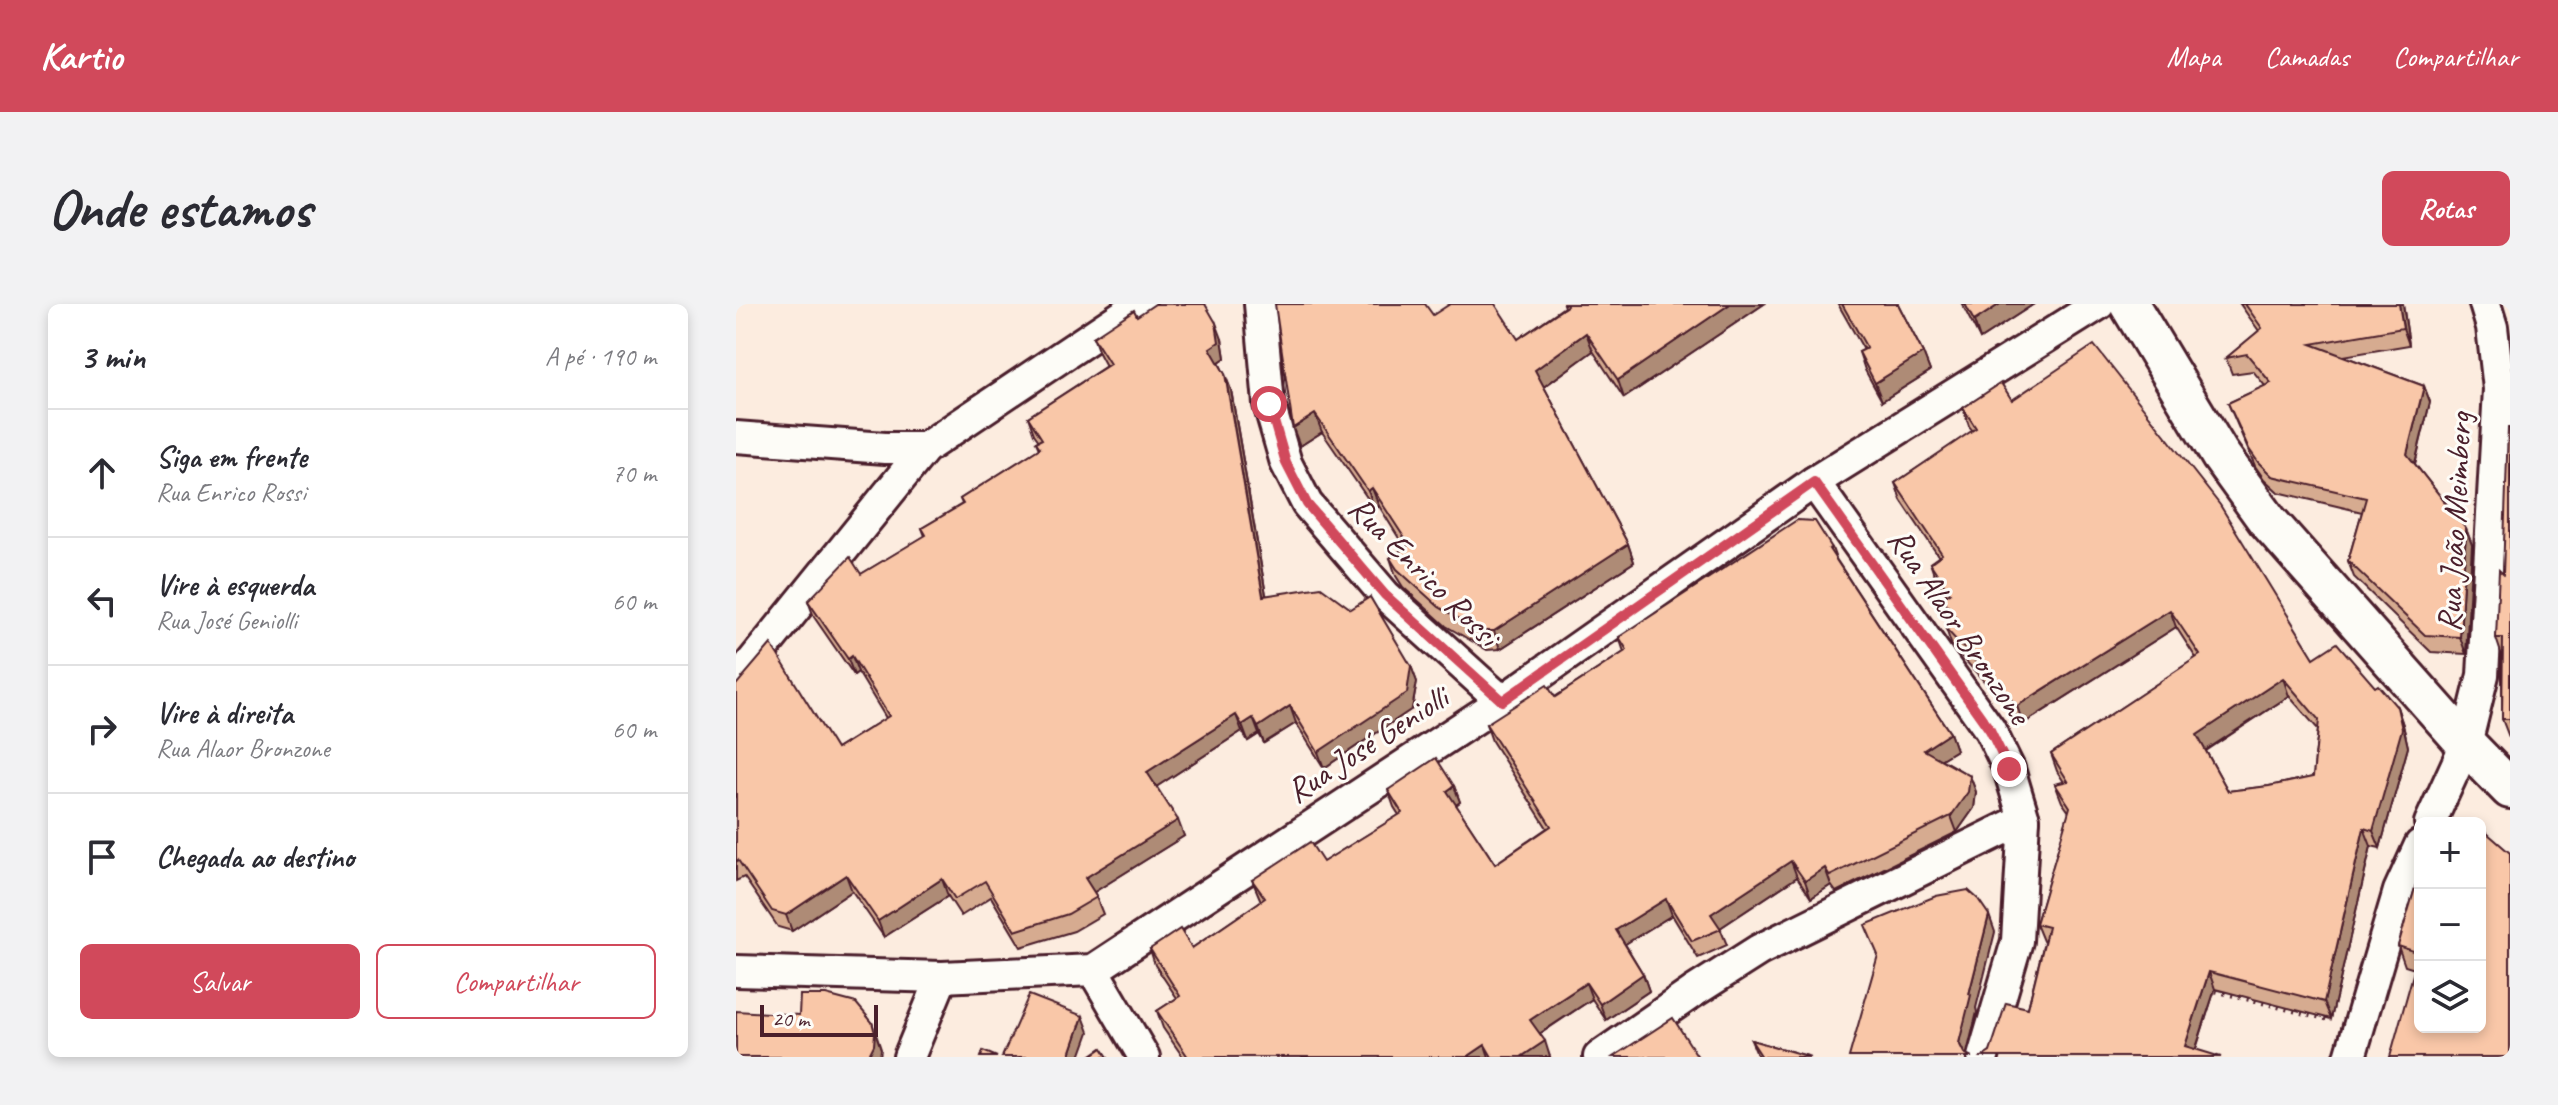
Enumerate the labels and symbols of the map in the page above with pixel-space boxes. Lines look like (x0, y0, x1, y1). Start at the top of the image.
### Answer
route start (1251, 386, 1287, 422)
street label: Rua João Meimberg (2427, 409, 2481, 633)
street label: Rua Enrico Rossi (1340, 487, 1512, 659)
street label: Rua Alaor Bronzone (1879, 520, 2043, 735)
street label: Rua José Geniolli (1278, 674, 1459, 812)
route end (1991, 751, 2027, 787)
scale bar (760, 1001, 878, 1037)

